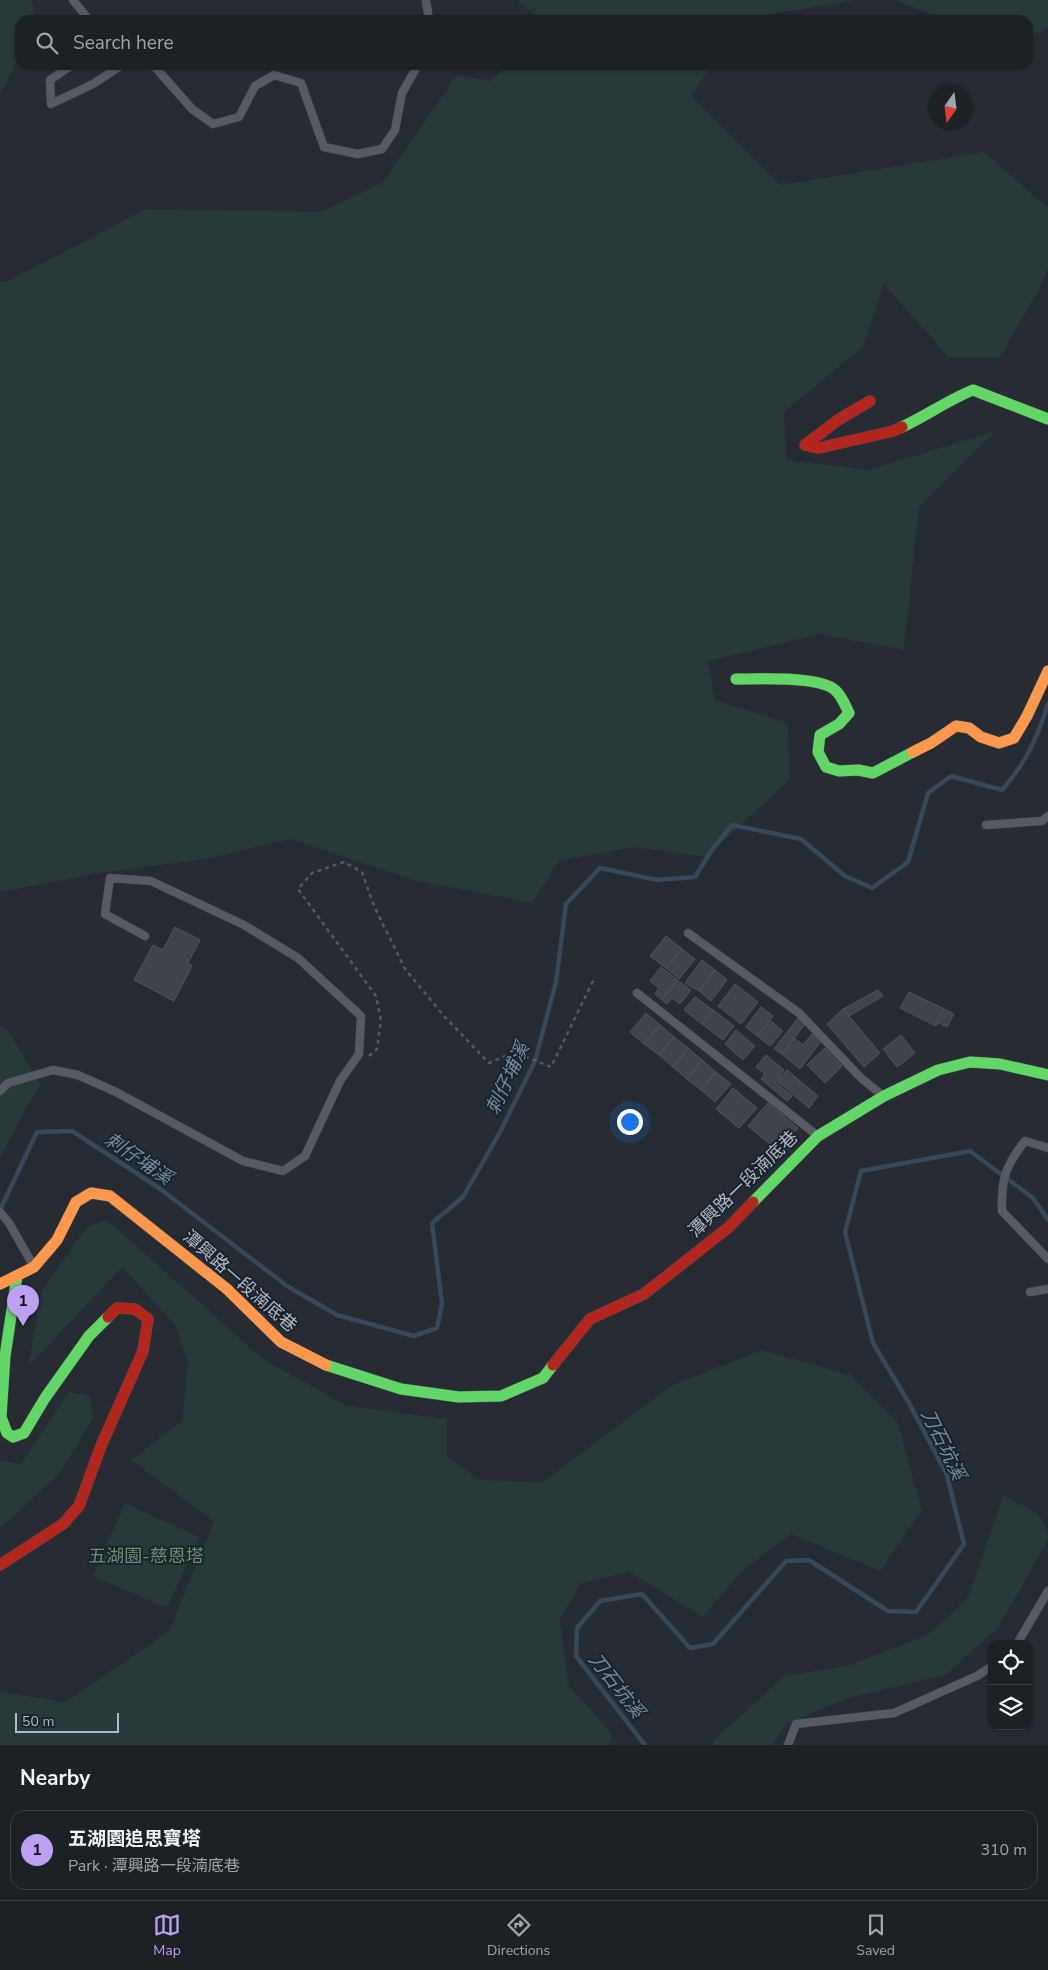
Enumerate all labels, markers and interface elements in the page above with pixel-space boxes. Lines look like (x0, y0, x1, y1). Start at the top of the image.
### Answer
search box (15, 15, 1033, 70)
icon: search (33, 29, 61, 57)
text: Search here (73, 30, 174, 56)
north arrow (928, 85, 973, 130)
water label: 刺仔埔溪 (480, 1036, 537, 1118)
your location (617, 1109, 643, 1135)
street label: 潭興路一段湳底巷 (683, 1125, 803, 1243)
water label: 刺仔埔溪 (100, 1127, 180, 1193)
street label: 潭興路一段湳底巷 (178, 1225, 302, 1337)
pin: 1 (7, 1285, 39, 1326)
water label: 刀石坑溪 (915, 1405, 973, 1487)
park label: 五湖園-慈恩塔 (88, 1544, 204, 1568)
map controls (988, 1640, 1033, 1730)
button: locate (988, 1640, 1033, 1685)
water label: 刀石坑溪 (583, 1648, 652, 1726)
button: layers (988, 1685, 1033, 1730)
scale bar (15, 1710, 119, 1733)
text: 50 m (22, 1712, 54, 1731)
text: Nearby (20, 1764, 90, 1792)
text: 五湖園追思寶塔 (68, 1826, 201, 1852)
text: 1 (32, 1839, 42, 1861)
text: 310 m (980, 1839, 1027, 1861)
text: Park · 潭興路一段湳底巷 (68, 1855, 240, 1877)
tab: Map (153, 1911, 181, 1960)
tab: Directions (487, 1911, 550, 1960)
tab: Saved (856, 1911, 895, 1960)

